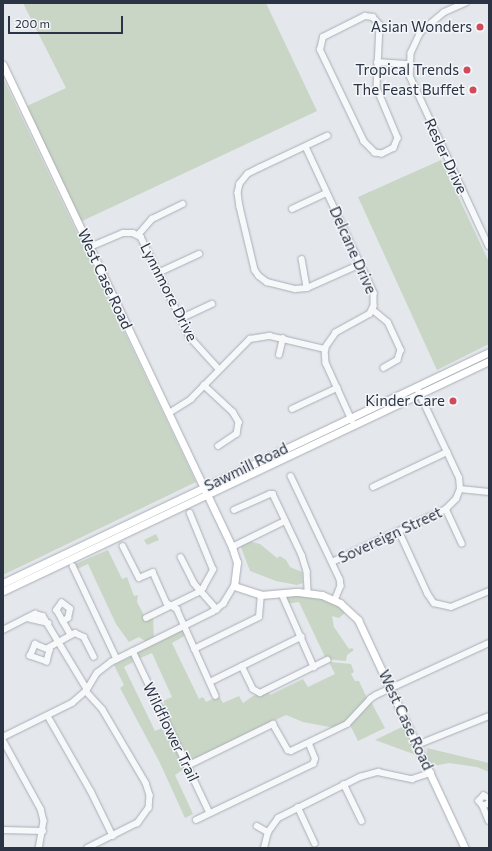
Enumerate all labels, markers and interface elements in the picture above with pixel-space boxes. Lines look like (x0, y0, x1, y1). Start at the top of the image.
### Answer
scale bar (10, 8, 125, 34)
text: 200 m (15, 16, 50, 30)
place label: Asian Wonders (371, 18, 472, 36)
marker: Asian Wonders (475, 22, 485, 32)
place label: Tropical Trends (355, 61, 459, 79)
marker: Tropical Trends (462, 65, 472, 75)
place label: The Feast Buffet (353, 81, 465, 99)
marker: The Feast Buffet (468, 85, 478, 95)
street label: Resler Drive (421, 115, 471, 197)
street label: Delcane Drive (326, 204, 380, 296)
street label: West Case Road (74, 226, 136, 332)
street label: Lynnmore Drive (136, 240, 202, 344)
place label: Kinder Care (365, 392, 445, 410)
marker: Kinder Care (448, 396, 458, 406)
street label: Sawmill Road (201, 439, 291, 495)
street label: Sovereign Street (335, 503, 445, 567)
street label: West Case Road (375, 667, 437, 773)
street label: Wildflower Trail (139, 679, 203, 785)

